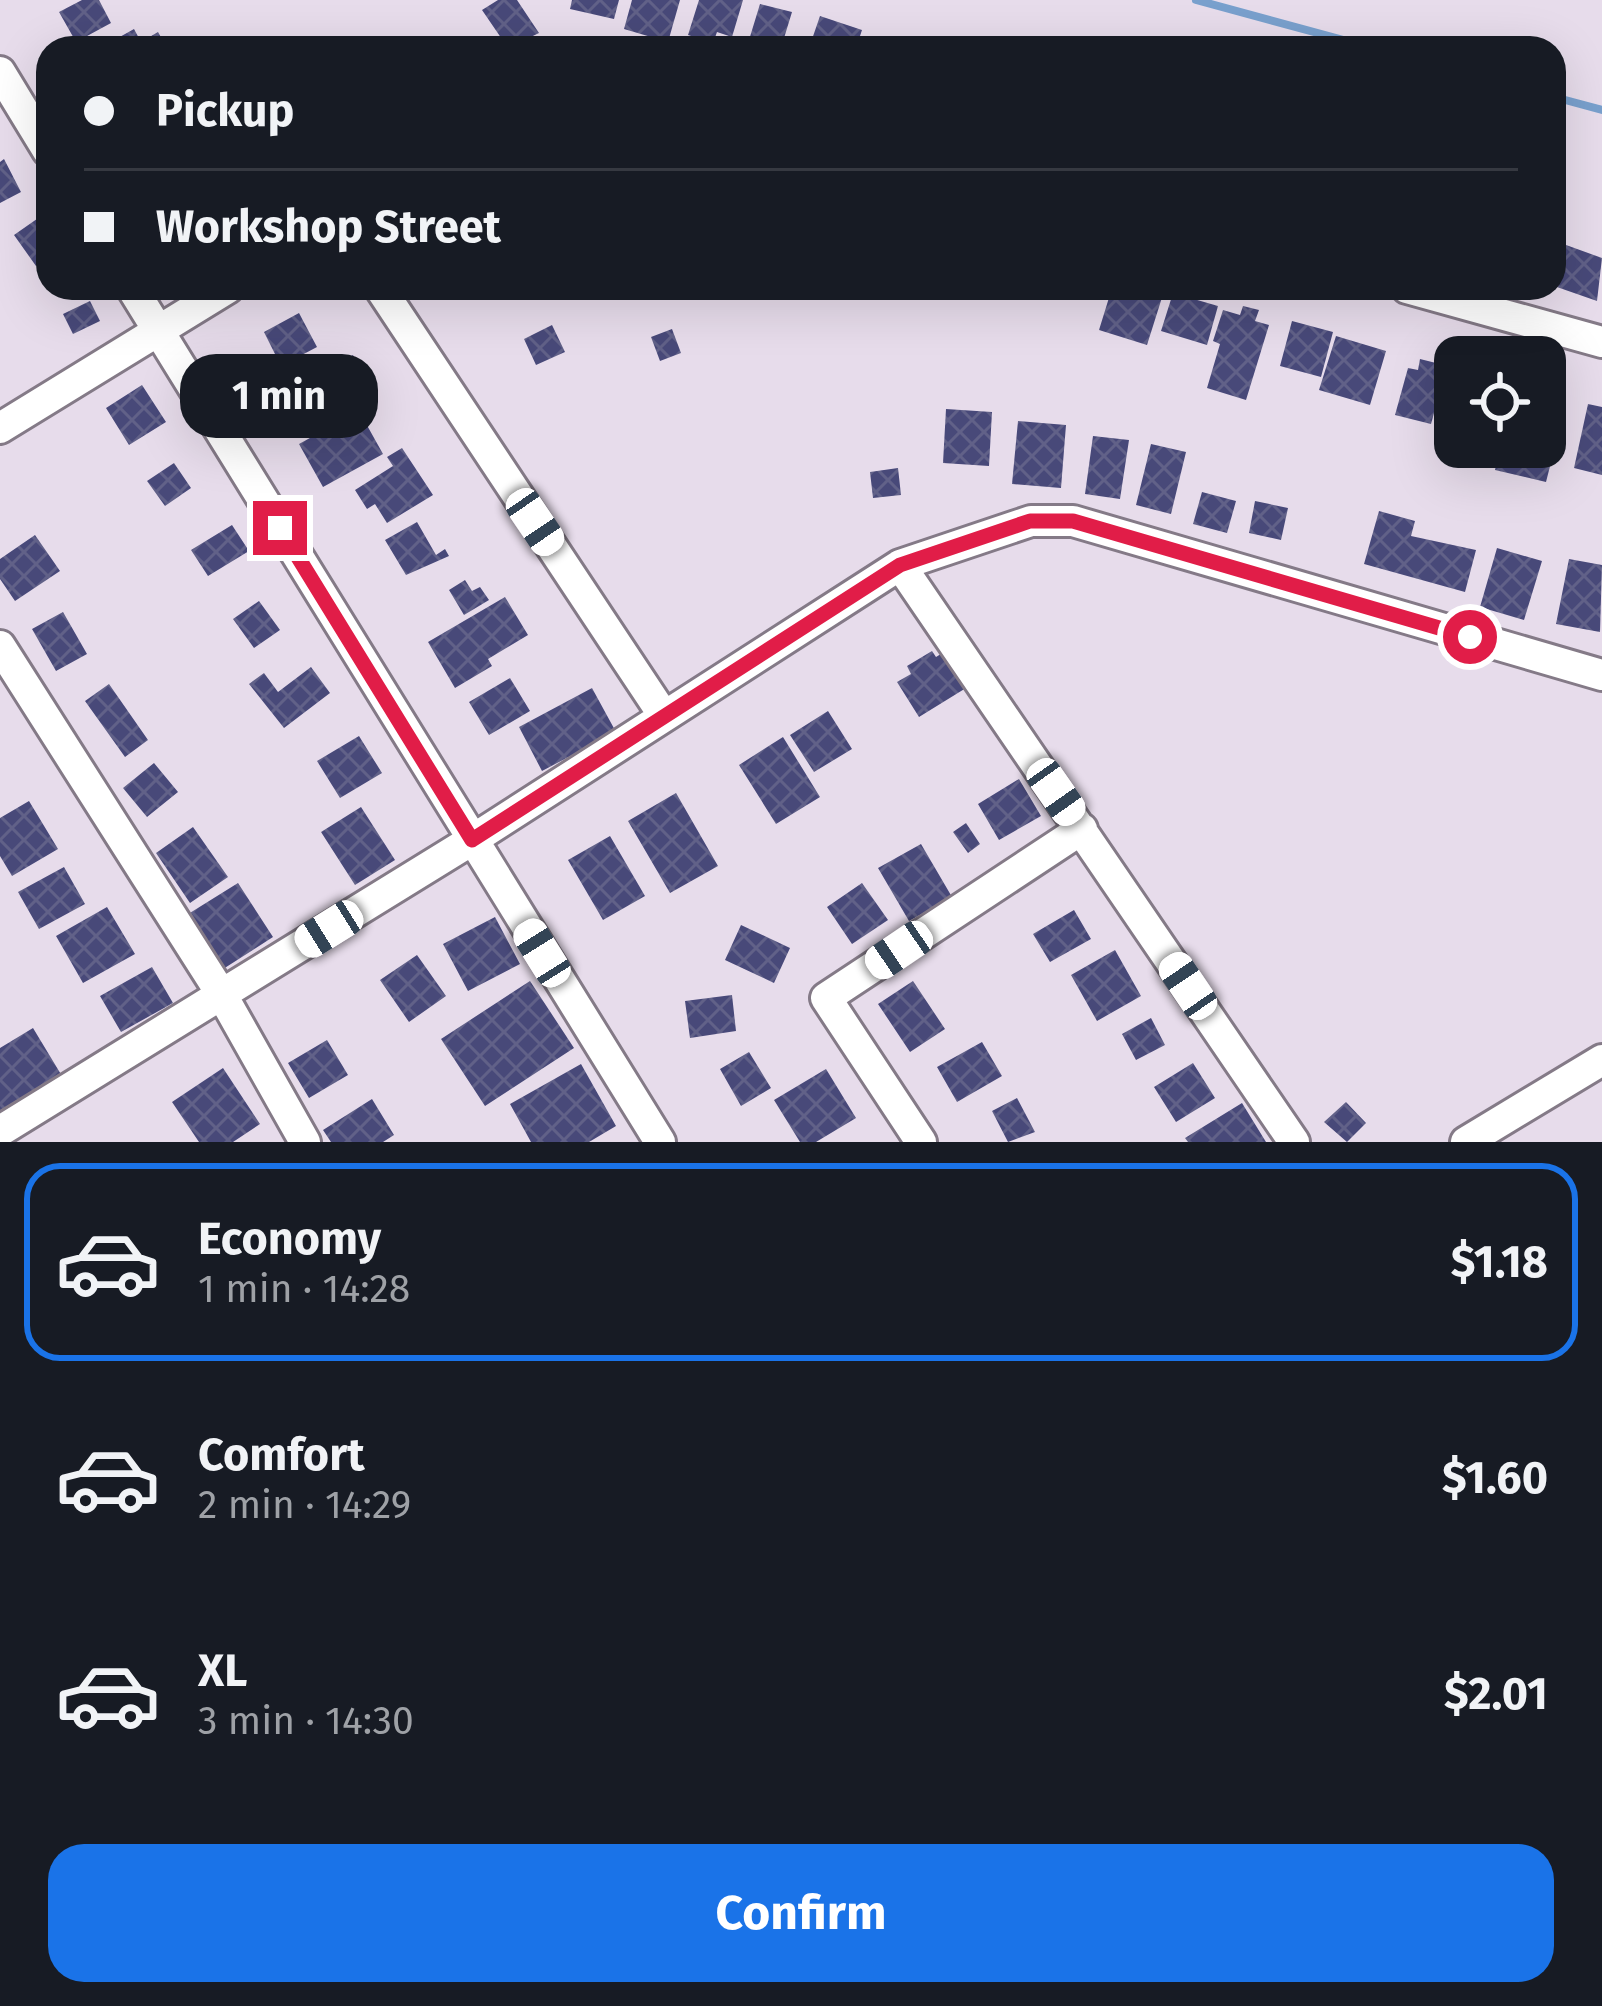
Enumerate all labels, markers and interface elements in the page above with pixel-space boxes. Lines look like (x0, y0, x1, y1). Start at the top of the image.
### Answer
text: Pickup (156, 84, 294, 138)
text: Workshop Street (156, 200, 501, 254)
map controls (1434, 336, 1566, 468)
button: locate (1434, 336, 1566, 468)
callout: 1 min (181, 354, 379, 438)
text: 1 min (232, 373, 326, 419)
car (500, 482, 570, 562)
route end (253, 501, 307, 555)
route start (1443, 610, 1497, 664)
car (1021, 752, 1091, 832)
car (289, 895, 369, 963)
car (508, 913, 576, 993)
car (859, 915, 939, 985)
car (1153, 946, 1223, 1026)
icon: car (54, 1208, 162, 1316)
text: Economy (198, 1212, 381, 1266)
text: $1.18 (1451, 1235, 1548, 1289)
text: 1 min · 14:28 (198, 1266, 410, 1312)
icon: car (54, 1424, 162, 1532)
text: Comfort (198, 1428, 365, 1482)
text: $1.60 (1442, 1451, 1548, 1505)
text: 2 min · 14:29 (198, 1482, 411, 1528)
icon: car (54, 1640, 162, 1748)
text: XL (198, 1644, 247, 1698)
text: $2.01 (1444, 1667, 1548, 1721)
text: 3 min · 14:30 (198, 1698, 414, 1744)
button: Confirm (48, 1844, 1554, 1982)

